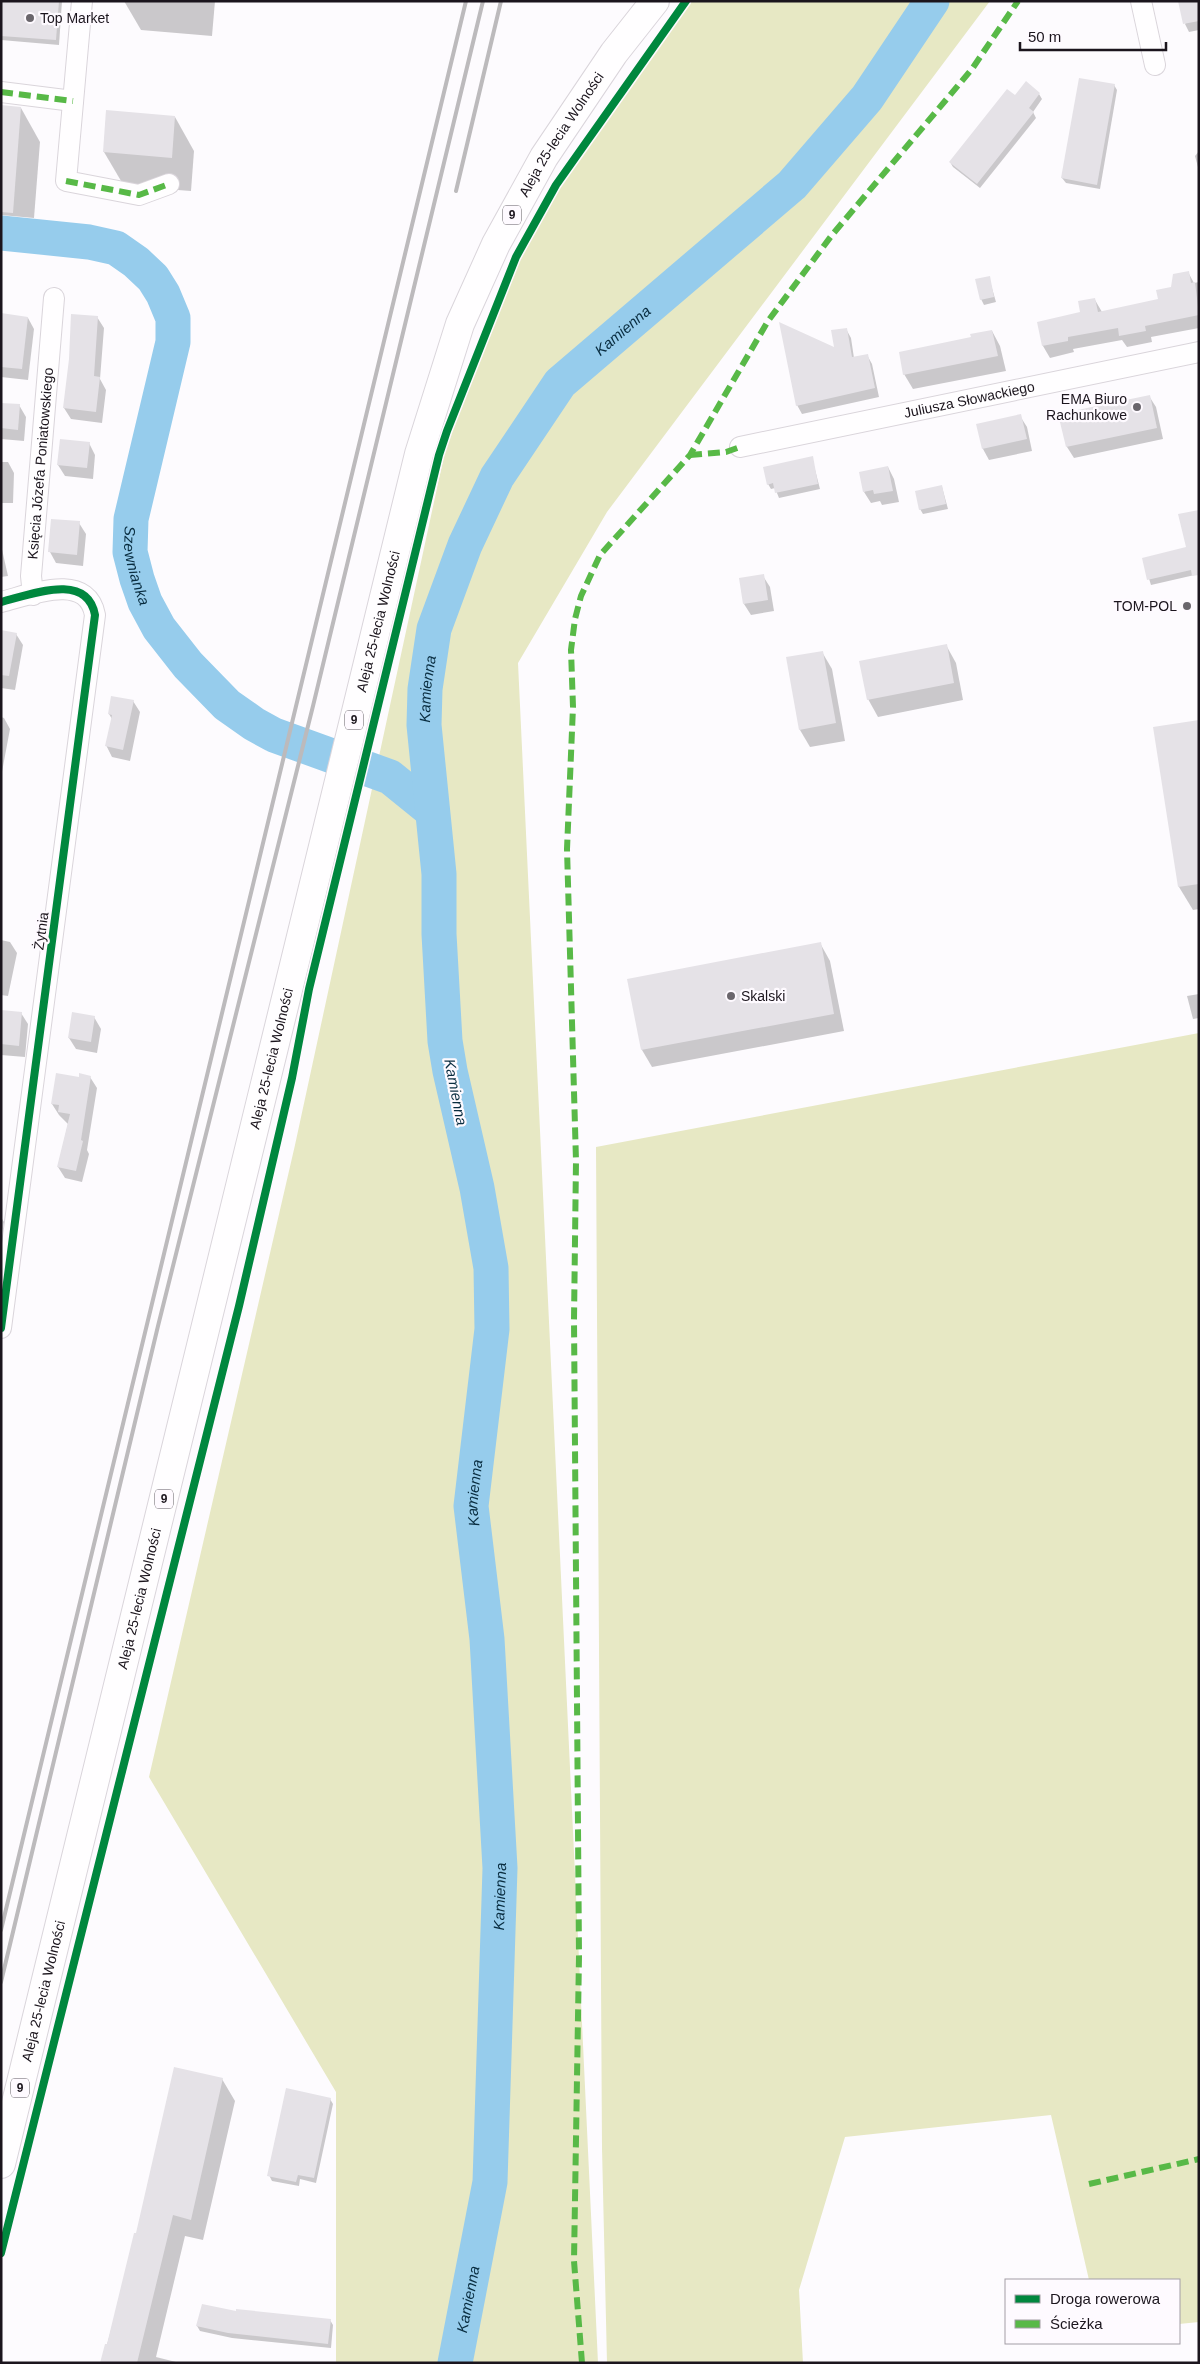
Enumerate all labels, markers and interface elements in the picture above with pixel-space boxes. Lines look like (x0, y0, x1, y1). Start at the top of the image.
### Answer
place label: Top Market (40, 10, 109, 26)
marker: Top Market (24, 12, 36, 24)
scale bar (1020, 20, 1166, 52)
text: 50 m (1028, 28, 1061, 45)
street label: Aleja 25-lecia Wolności (516, 69, 607, 199)
road number: 9 (503, 206, 521, 224)
water label: Kamienna (591, 302, 653, 358)
street label: Księcia Józefa Poniatowskiego (24, 367, 56, 560)
street label: Juliusza Słowackiego (902, 378, 1036, 421)
place label: EMA Biuro Rachunkowe (1046, 391, 1127, 423)
marker: EMA Biuro Rachunkowe (1131, 401, 1143, 413)
water label: Szewnianka (122, 526, 154, 607)
street label: Aleja 25-lecia Wolności (353, 549, 403, 694)
place label: TOM-POL (1113, 598, 1177, 614)
marker: TOM-POL (1181, 600, 1193, 612)
water label: Kamienna (416, 654, 438, 723)
road number: 9 (345, 710, 363, 730)
street label: Żytnia (29, 911, 52, 951)
street label: Aleja 25-lecia Wolności (246, 986, 296, 1131)
place label: Skalski (741, 988, 785, 1004)
marker: Skalski (725, 990, 737, 1002)
water label: Kamienna (441, 1057, 471, 1127)
water label: Kamienna (462, 1458, 485, 1527)
road number: 9 (155, 1490, 173, 1508)
street label: Aleja 25-lecia Wolności (114, 1526, 164, 1671)
water label: Kamienna (490, 1862, 509, 1931)
street label: Aleja 25-lecia Wolności (18, 1919, 68, 2063)
road number: 9 (11, 2078, 29, 2098)
water label: Kamienna (453, 2264, 482, 2334)
legend (1005, 2279, 1180, 2344)
text: Droga rowerowa (1050, 2290, 1161, 2307)
text: Ścieżka (1050, 2315, 1103, 2332)

